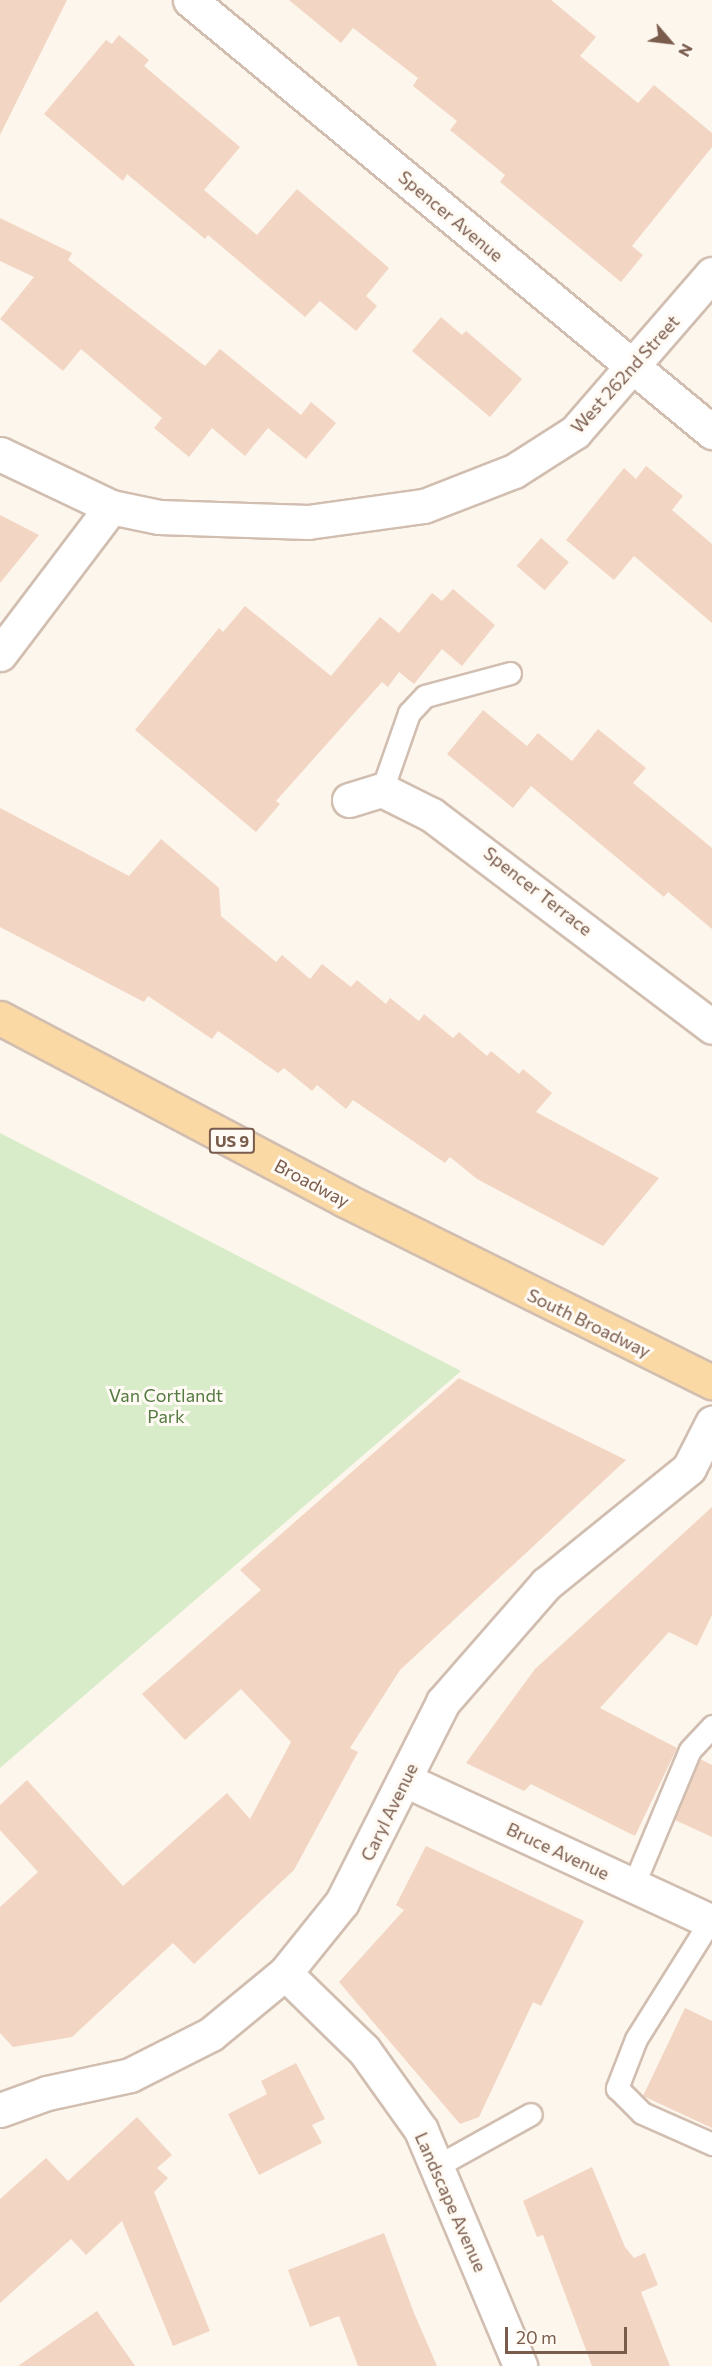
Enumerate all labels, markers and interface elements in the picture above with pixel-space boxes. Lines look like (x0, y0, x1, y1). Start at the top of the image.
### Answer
north arrow (640, 12, 700, 72)
text: N (675, 41, 698, 60)
street label: Spencer Avenue (394, 166, 508, 266)
street label: West 262nd Street (566, 311, 684, 437)
street label: Spencer Terrace (479, 842, 597, 940)
road number: US 9 (208, 1128, 256, 1154)
street label: Broadway (271, 1154, 353, 1212)
street label: South Broadway (524, 1284, 654, 1362)
park label: Van Cortlandt Park (109, 1385, 223, 1428)
street label: Caryl Avenue (356, 1760, 422, 1864)
street label: Bruce Avenue (503, 1818, 613, 1884)
street label: Landscape Avenue (411, 2129, 491, 2275)
scale bar (508, 2315, 630, 2353)
text: 20 m (516, 2326, 557, 2348)

